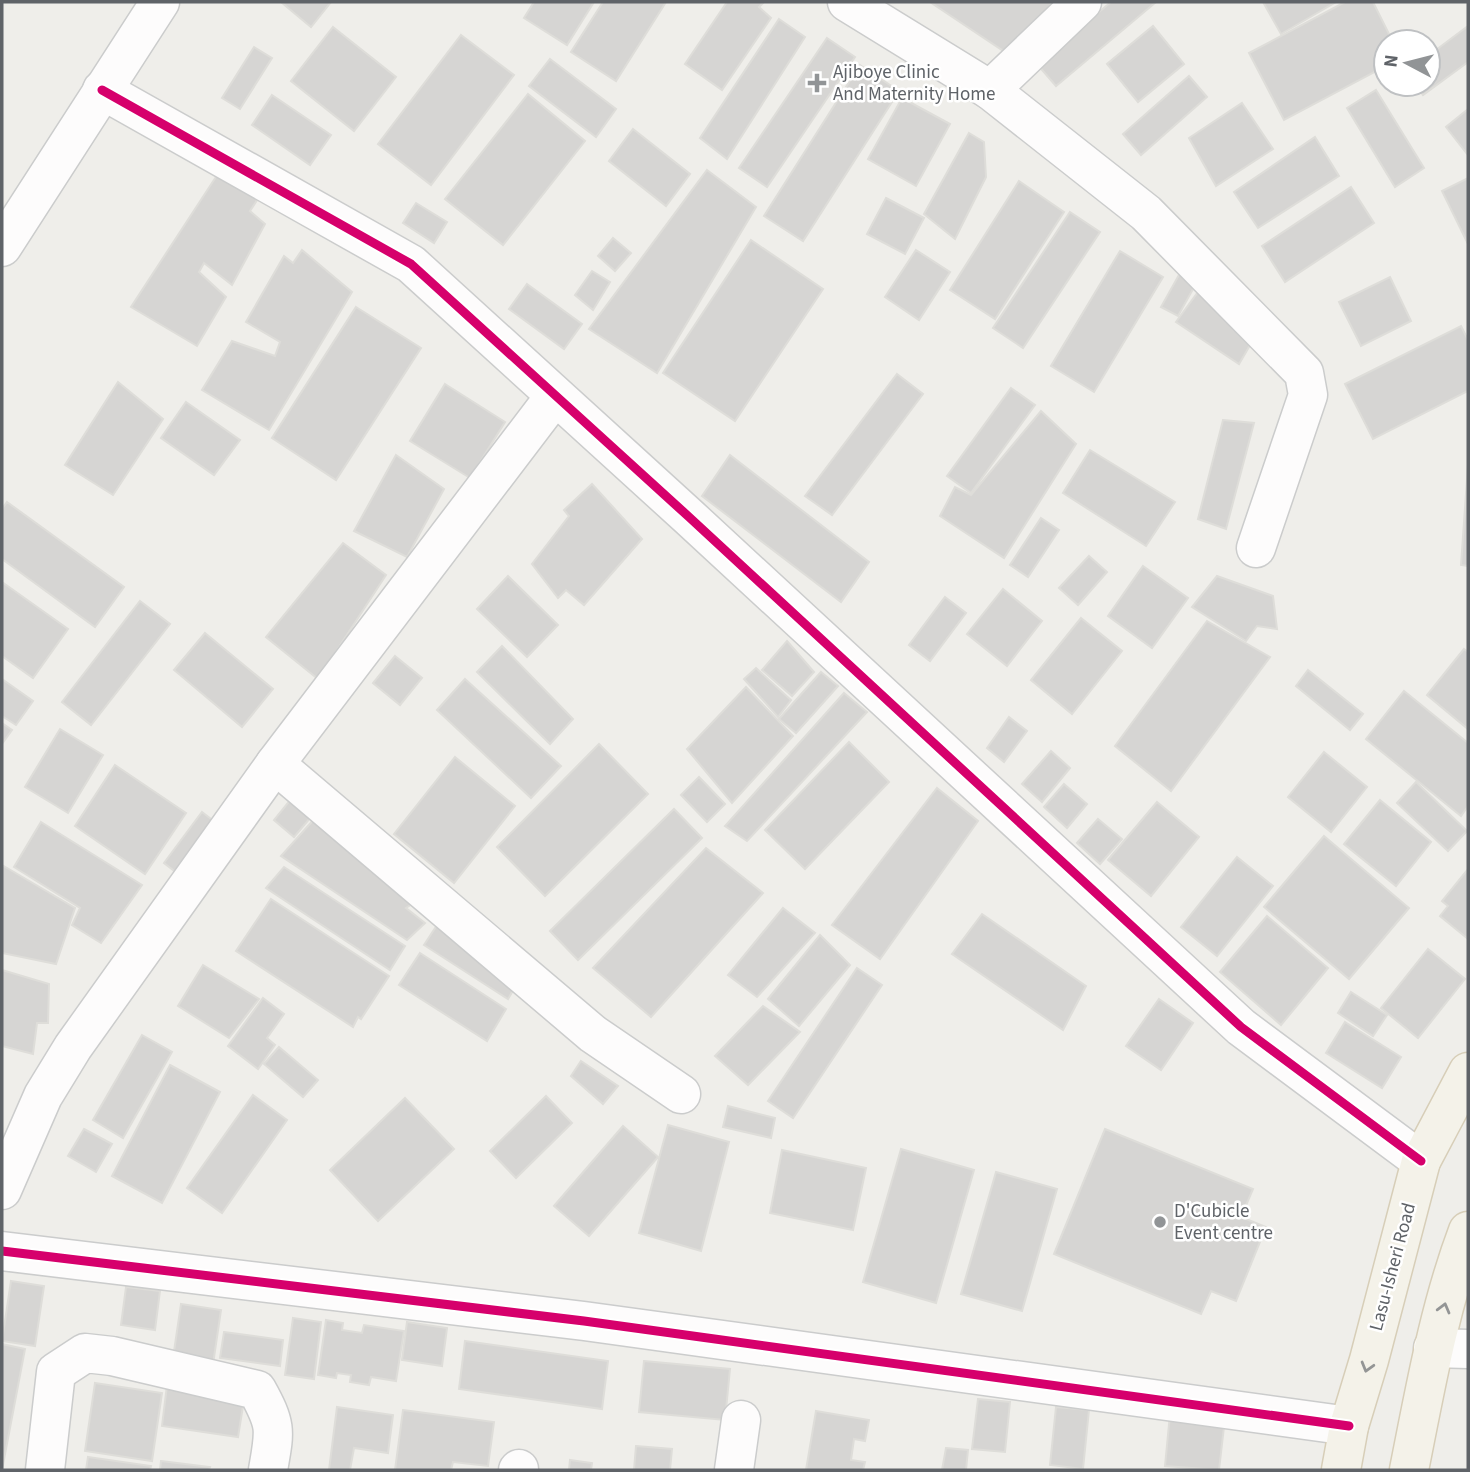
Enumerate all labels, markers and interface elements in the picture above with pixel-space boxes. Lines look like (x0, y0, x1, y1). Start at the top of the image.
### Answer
north arrow (1372, 28, 1442, 98)
text: N (1377, 53, 1406, 69)
place label: Ajiboye Clinic And Maternity Home (833, 59, 995, 108)
marker: Ajiboye Clinic And Maternity Home (807, 73, 827, 93)
place label: D'Cubicle Event centre (1174, 1198, 1273, 1247)
street label: Lasu-Isheri Road (1363, 1200, 1423, 1334)
marker: D'Cubicle Event centre (1152, 1214, 1168, 1230)
one-way arrow (1436, 1302, 1450, 1314)
one-way arrow (1360, 1360, 1375, 1372)

